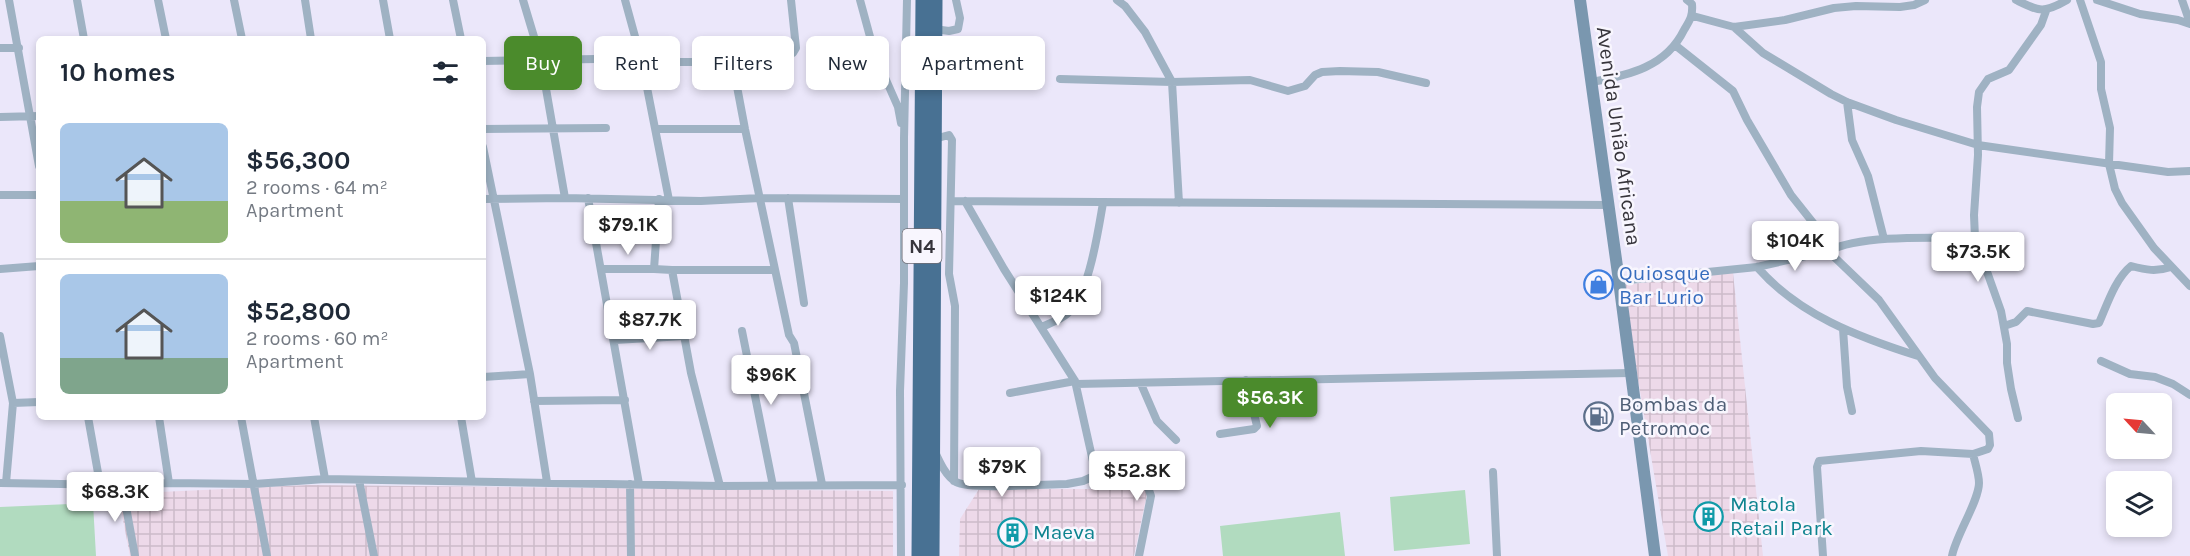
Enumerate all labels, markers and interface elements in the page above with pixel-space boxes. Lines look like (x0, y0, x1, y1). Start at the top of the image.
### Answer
street label: Avenida União Africana (1592, 25, 1646, 247)
chip: Buy (504, 36, 582, 90)
chip: Rent (594, 36, 680, 90)
chip: Filters (692, 36, 794, 90)
chip: New (806, 36, 889, 90)
chip: Apartment (901, 36, 1045, 90)
icon: filters (429, 56, 462, 89)
text: 10 homes (60, 57, 175, 88)
text: $56,300 (246, 145, 350, 176)
icon: home (108, 147, 180, 219)
text: 2 rooms · 64 m² (246, 176, 388, 199)
text: Apartment (246, 199, 344, 222)
pin: $79.1K (579, 205, 677, 256)
text: $79.1K (598, 213, 658, 236)
pin: $104K (1753, 221, 1837, 272)
road number: N4 (902, 229, 942, 263)
text: $104K (1766, 229, 1824, 252)
pin: $73.5K (1929, 232, 2027, 283)
text: $73.5K (1945, 240, 2011, 263)
place label: Quiosque Bar Lurio (1619, 261, 1710, 309)
shop icon: Quiosque Bar Lurio (1582, 269, 1614, 301)
pin: $124K (1016, 276, 1100, 327)
text: $124K (1029, 284, 1087, 307)
text: $52,800 (246, 296, 351, 327)
icon: home (108, 298, 180, 370)
pin: $87.7K (601, 300, 699, 351)
text: $87.7K (618, 308, 682, 331)
text: 2 rooms · 60 m² (246, 327, 389, 350)
text: Apartment (246, 350, 344, 373)
pin: $96K (735, 355, 807, 406)
text: $96K (745, 363, 797, 386)
pin: $56.3K (1221, 378, 1319, 429)
text: $56.3K (1236, 386, 1304, 409)
place label: Bombas da Petromoc (1619, 392, 1727, 440)
north arrow (2106, 393, 2172, 459)
map controls (2106, 393, 2172, 537)
fuel station icon: Bombas da Petromoc (1582, 400, 1614, 432)
pin: $79K (966, 447, 1038, 498)
pin: $52.8K (1088, 451, 1186, 502)
text: $79K (977, 455, 1027, 478)
text: $52.8K (1103, 459, 1171, 482)
button: layers (2106, 471, 2172, 537)
pin: $68.3K (66, 472, 164, 523)
text: $68.3K (81, 480, 149, 503)
place label: Matola Retail Park (1730, 492, 1833, 540)
building icon: Matola Retail Park (1693, 500, 1725, 532)
building icon: Maeva (996, 516, 1028, 548)
place label: Maeva (1033, 520, 1095, 544)

